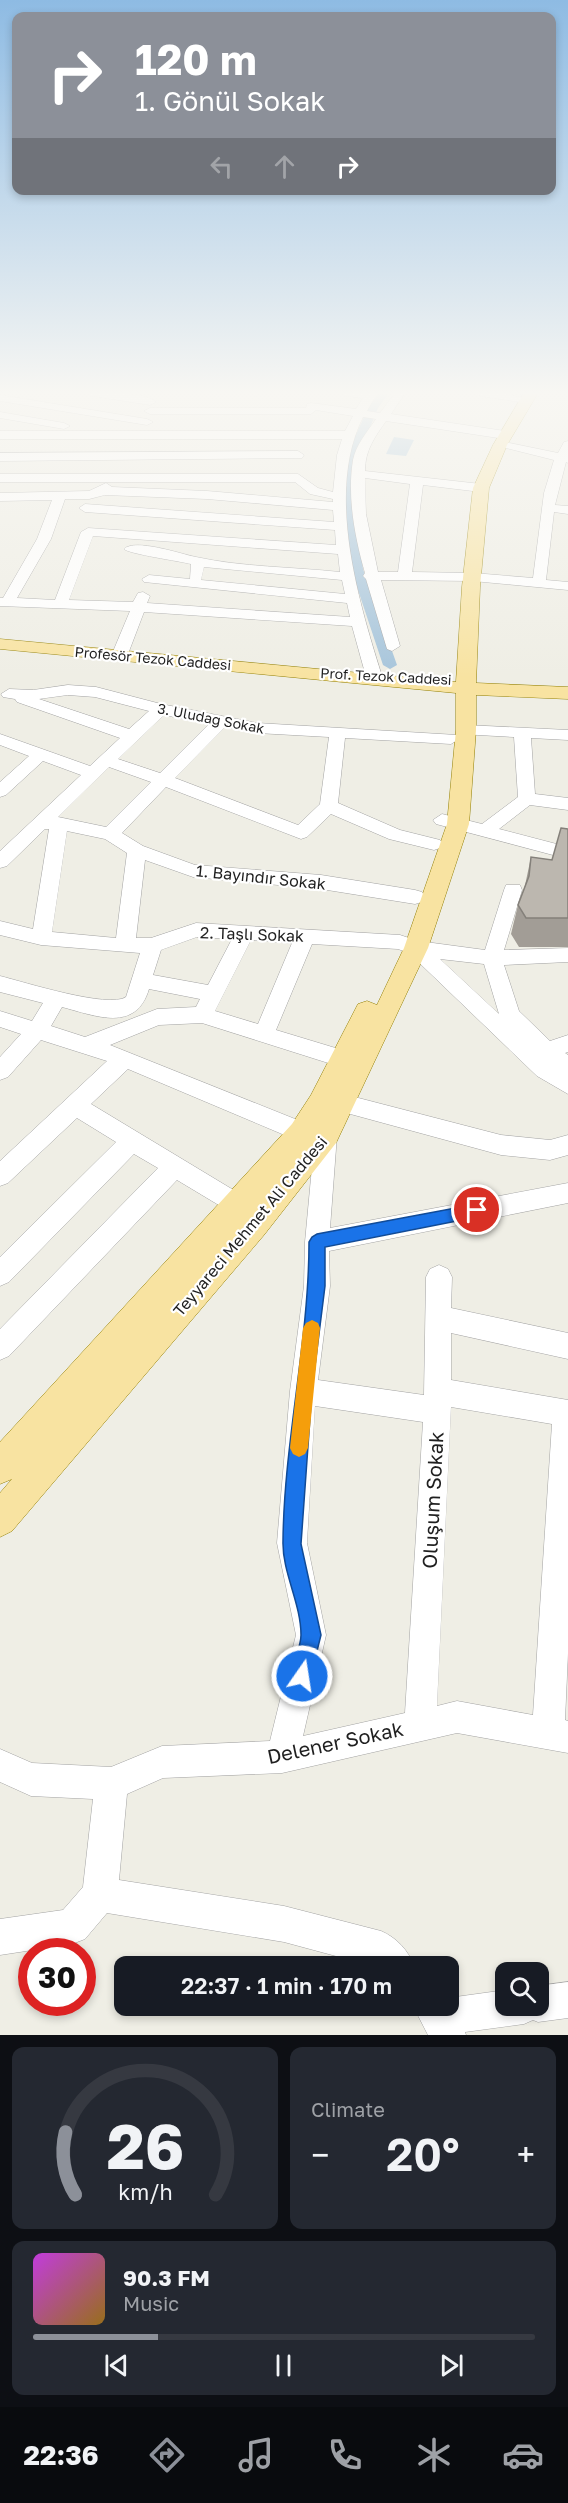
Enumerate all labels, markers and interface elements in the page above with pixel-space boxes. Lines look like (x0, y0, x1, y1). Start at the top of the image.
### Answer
text: 120 m (135, 34, 257, 84)
icon: right (36, 36, 114, 114)
text: 1. Gönül Sokak (135, 85, 326, 117)
icon: left (205, 150, 238, 183)
icon: ahead (268, 150, 301, 183)
icon: right (331, 150, 364, 183)
street label: Profesör Tezok Caddesi (74, 643, 232, 673)
street label: Prof. Tezok Caddesi (320, 664, 452, 688)
street label: 3. Uludağ Sokak (156, 699, 266, 737)
street label: 1. Bayındır Sokak (195, 860, 327, 894)
street label: 2. Taşlı Sokak (200, 922, 304, 946)
street label: Teyyareci Mehmet Ali Caddesi (169, 1132, 331, 1320)
pin (451, 1184, 502, 1235)
icon: arrive (460, 1193, 493, 1226)
street label: Oluşum Sokak (416, 1431, 448, 1569)
position arrow (270, 1644, 334, 1708)
street label: Delener Sokak (265, 1716, 405, 1768)
speed limit sign: 30 (18, 1938, 96, 2016)
map controls (495, 1962, 549, 2016)
button: search (495, 1962, 549, 2016)
text: 22:37 · 1 min · 170 m (181, 1972, 392, 1999)
text: Climate (311, 2097, 385, 2121)
text: 26 (106, 2108, 184, 2183)
text: 20° (386, 2127, 460, 2181)
text: − (311, 2135, 329, 2174)
text: + (517, 2135, 535, 2174)
text: km/h (118, 2179, 172, 2205)
text: 90.3 FM (123, 2264, 210, 2291)
text: Music (123, 2291, 179, 2315)
icon: previous (100, 2349, 133, 2382)
icon: pause (267, 2349, 300, 2382)
icon: next (435, 2349, 468, 2382)
icon: directions (146, 2434, 188, 2476)
icon: music (235, 2434, 277, 2476)
icon: phone (324, 2434, 366, 2476)
icon: climate (413, 2434, 455, 2476)
icon: car (502, 2434, 544, 2476)
text: 22:36 (24, 2439, 99, 2471)

